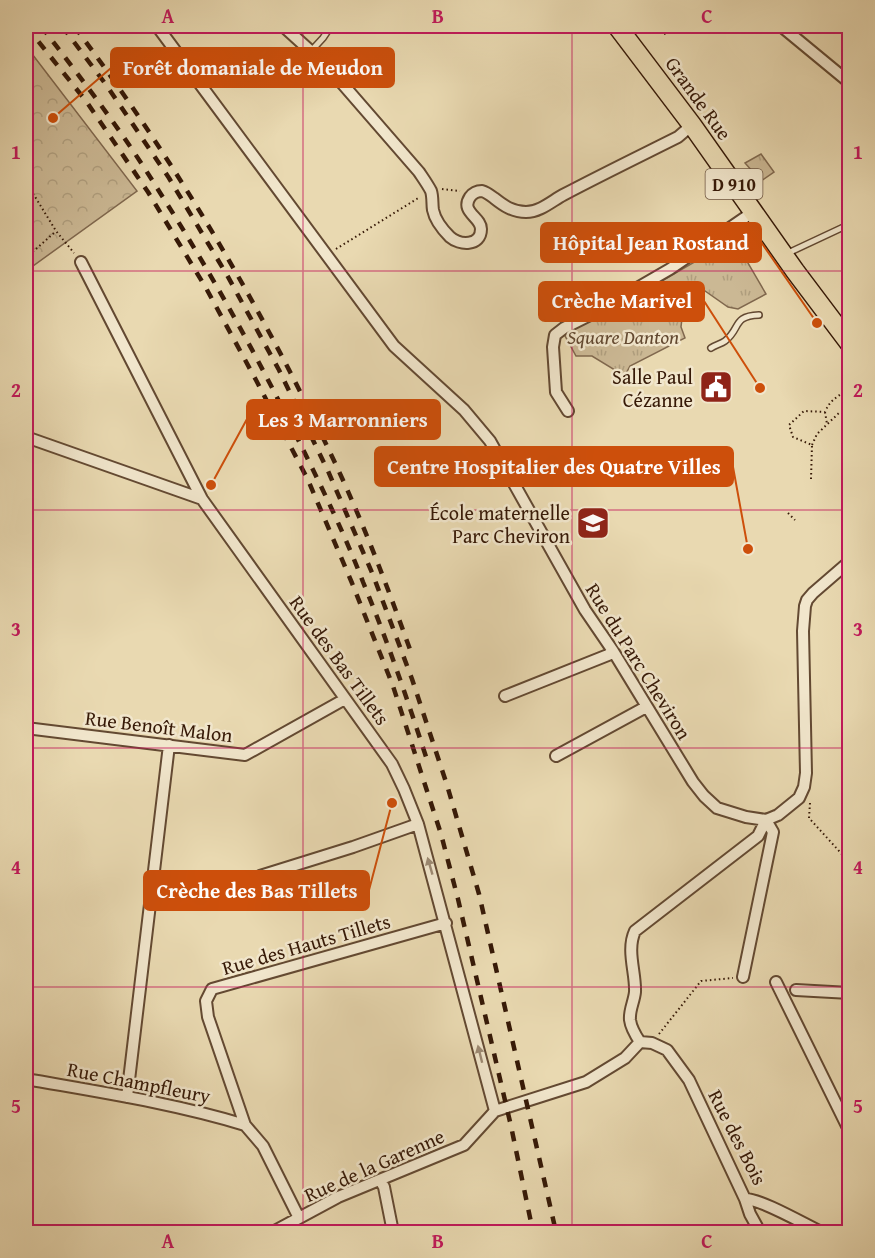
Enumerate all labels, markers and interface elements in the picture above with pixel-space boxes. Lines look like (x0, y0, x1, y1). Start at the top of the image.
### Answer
text: A (162, 1, 175, 30)
text: B (432, 1, 444, 30)
text: C (701, 1, 713, 30)
callout: Forêt domaniale de Meudon (111, 48, 394, 87)
street label: Grande Rue (659, 50, 739, 146)
text: Forêt domaniale de Meudon (123, 52, 384, 83)
text: 1 (11, 137, 21, 166)
text: 1 (853, 137, 863, 166)
road number: D 910 (706, 169, 762, 199)
callout: Hôpital Jean Rostand (541, 223, 761, 262)
text: Hôpital Jean Rostand (553, 227, 749, 258)
callout: Crèche Marivel (539, 282, 704, 321)
text: Crèche Marivel (552, 285, 693, 316)
park label: Square Danton (567, 322, 679, 351)
place label: Salle Paul Cézanne (612, 362, 693, 414)
public building icon: Salle Paul Cézanne (698, 369, 734, 405)
text: 2 (11, 375, 21, 404)
text: 2 (853, 375, 863, 404)
callout: Les 3 Marronniers (247, 400, 440, 439)
text: Les 3 Marronniers (258, 404, 428, 435)
callout: Centre Hospitalier des Quatre Villes (375, 447, 733, 486)
text: Centre Hospitalier des Quatre Villes (387, 451, 721, 482)
place label: École maternelle Parc Cheviron (430, 498, 570, 550)
school or university icon: École maternelle Parc Cheviron (575, 505, 611, 541)
street label: Rue du Parc Cheviron (579, 577, 699, 745)
street label: Rue des Bas Tillets (283, 589, 397, 731)
text: 3 (11, 614, 21, 643)
text: 3 (853, 614, 863, 643)
street label: Rue Benoît Malon (84, 703, 234, 749)
text: 4 (11, 852, 21, 881)
text: 4 (853, 852, 863, 881)
one-way arrow (425, 857, 434, 875)
callout: Crèche des Bas Tillets (144, 871, 369, 910)
text: Crèche des Bas Tillets (156, 875, 358, 906)
street label: Rue des Hauts Tillets (218, 906, 394, 982)
one-way arrow (475, 1045, 485, 1063)
street label: Rue Champfleury (65, 1054, 213, 1110)
street label: Rue des Bois (702, 1084, 774, 1190)
text: 5 (11, 1091, 21, 1120)
text: 5 (853, 1091, 863, 1120)
street label: Rue de la Garenne (299, 1121, 449, 1209)
text: A (162, 1226, 175, 1255)
text: B (432, 1226, 444, 1255)
text: C (701, 1226, 713, 1255)

